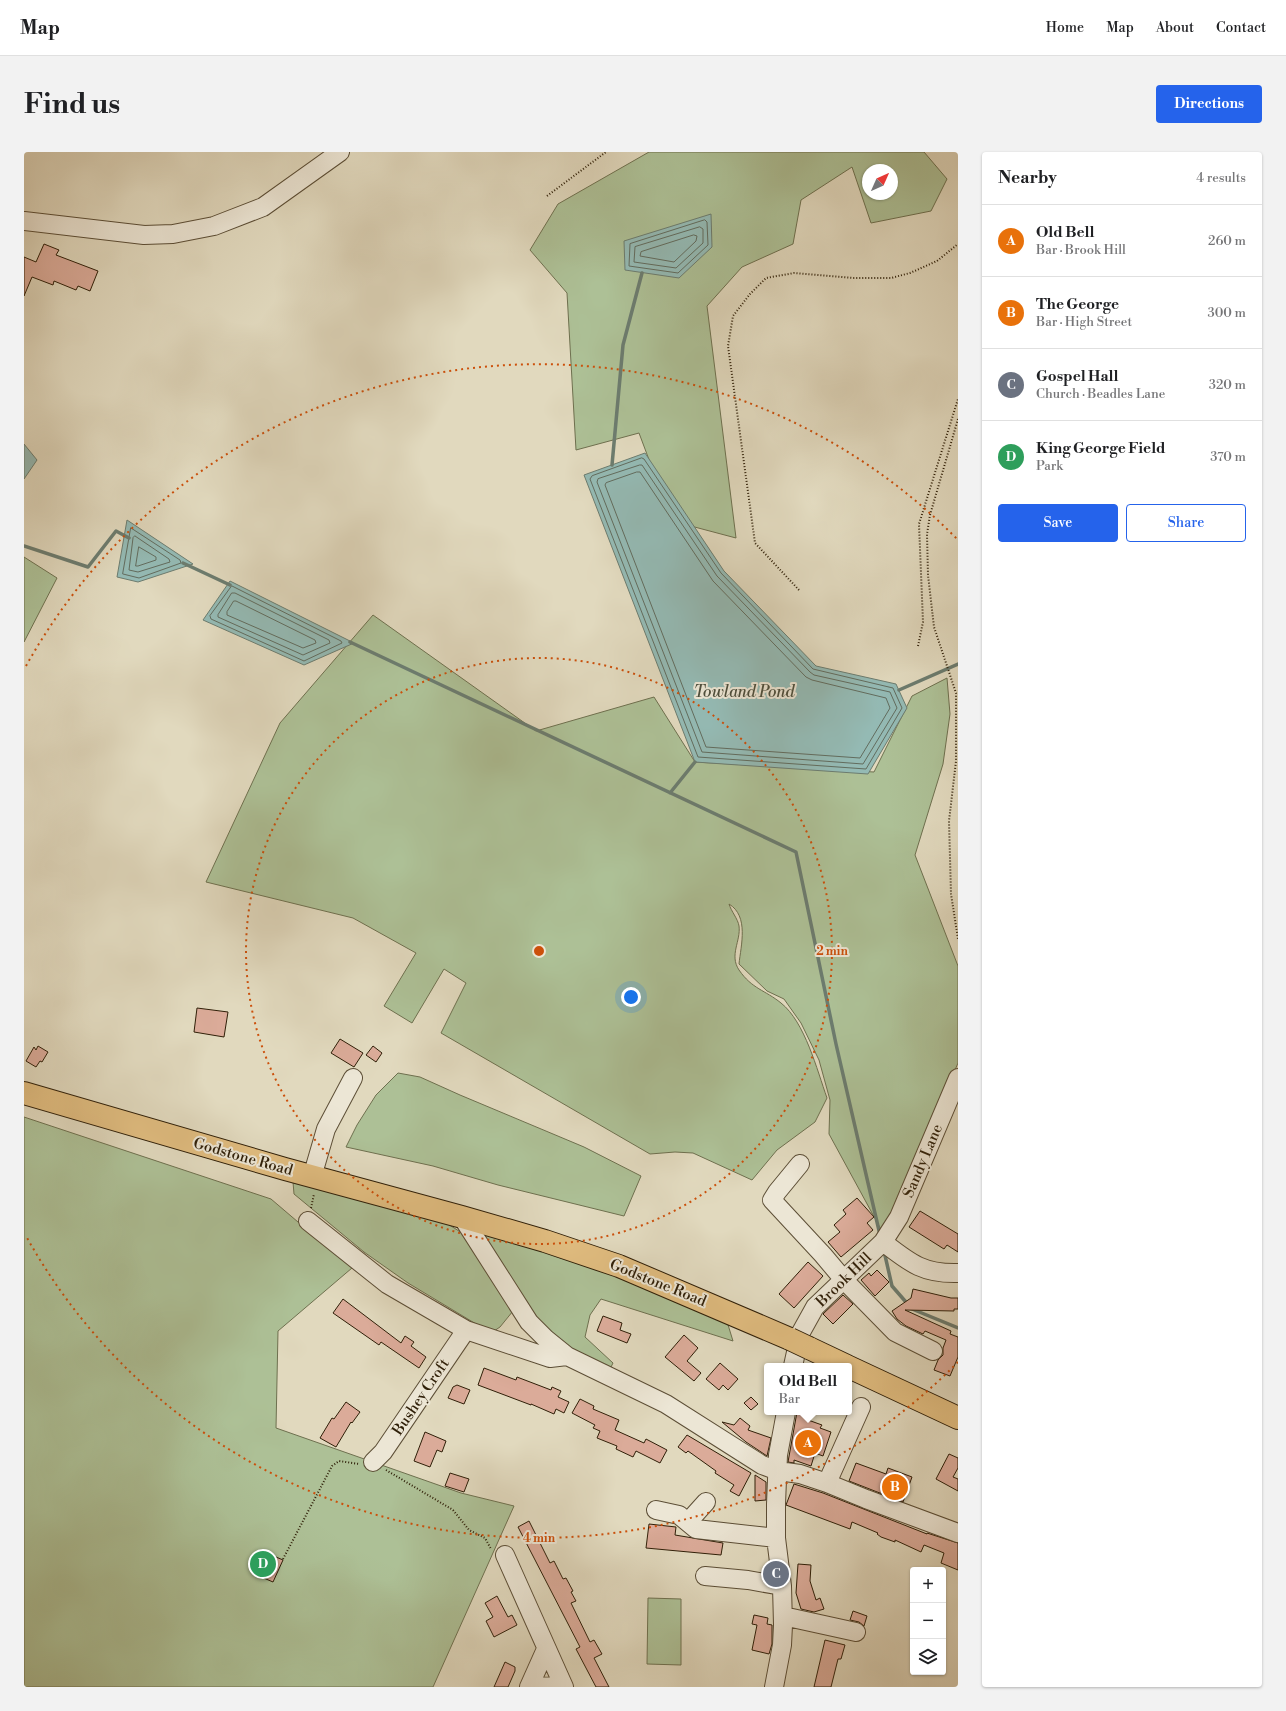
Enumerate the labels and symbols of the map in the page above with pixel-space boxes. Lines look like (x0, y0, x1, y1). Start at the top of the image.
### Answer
north arrow (862, 164, 898, 200)
water label: Towland Pond (694, 682, 795, 702)
centre of rings (532, 944, 546, 958)
text: 2 min (816, 944, 848, 959)
your location (621, 987, 641, 1007)
street label: Sandy Lane (899, 1121, 947, 1201)
street label: Godstone Road (191, 1134, 295, 1180)
street label: Brook Hill (811, 1248, 876, 1312)
street label: Godstone Road (607, 1255, 710, 1311)
street label: Bushey Croft (388, 1354, 454, 1440)
pin: A (795, 1428, 821, 1458)
pin: B (882, 1472, 908, 1502)
text: 4 min (523, 1531, 556, 1546)
pin: D (250, 1549, 276, 1579)
pin: C (763, 1559, 789, 1589)

